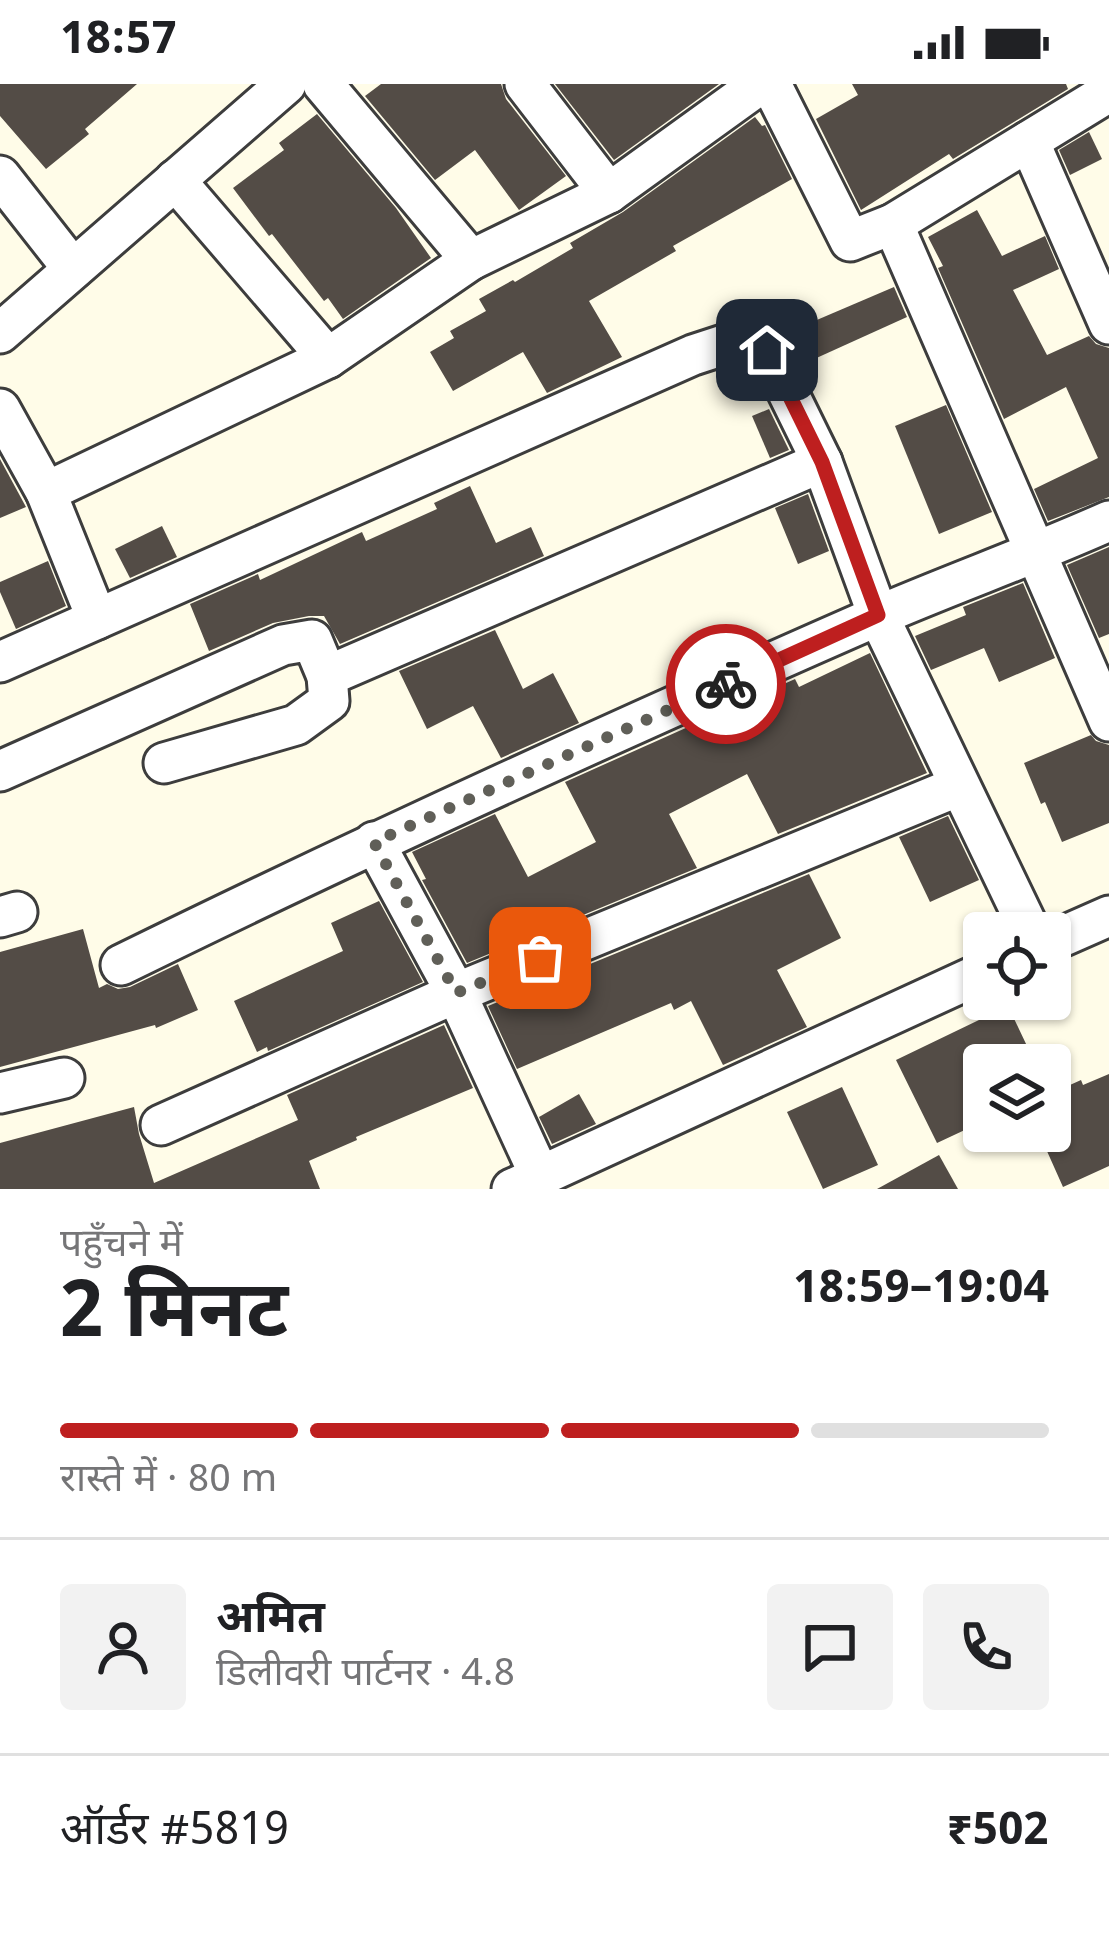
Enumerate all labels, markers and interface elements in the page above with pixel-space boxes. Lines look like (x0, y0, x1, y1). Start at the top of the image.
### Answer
text: 18:57 (60, 13, 177, 71)
pin (716, 299, 818, 401)
icon: home (734, 317, 800, 383)
courier (666, 624, 786, 744)
icon: bike (693, 651, 759, 717)
pin (489, 907, 591, 1009)
map controls (963, 912, 1071, 1152)
button: locate (963, 912, 1071, 1020)
icon: bag (507, 925, 573, 991)
button: layers (963, 1044, 1071, 1152)
text: पहुँचने में (60, 1221, 183, 1272)
text: 18:59–19:04 (793, 1262, 1049, 1320)
text: 2 मिनट (60, 1266, 288, 1368)
text: रास्ते में · 80 m (60, 1456, 277, 1507)
button: person (60, 1584, 186, 1710)
button: chat (767, 1584, 893, 1710)
button: phone (923, 1584, 1049, 1710)
text: अमित (216, 1592, 325, 1650)
text: डिलीवरी पार्टनर · 4.8 (216, 1650, 515, 1701)
text: ऑर्डर #5819 (60, 1804, 289, 1862)
text: ₹502 (947, 1804, 1049, 1862)

